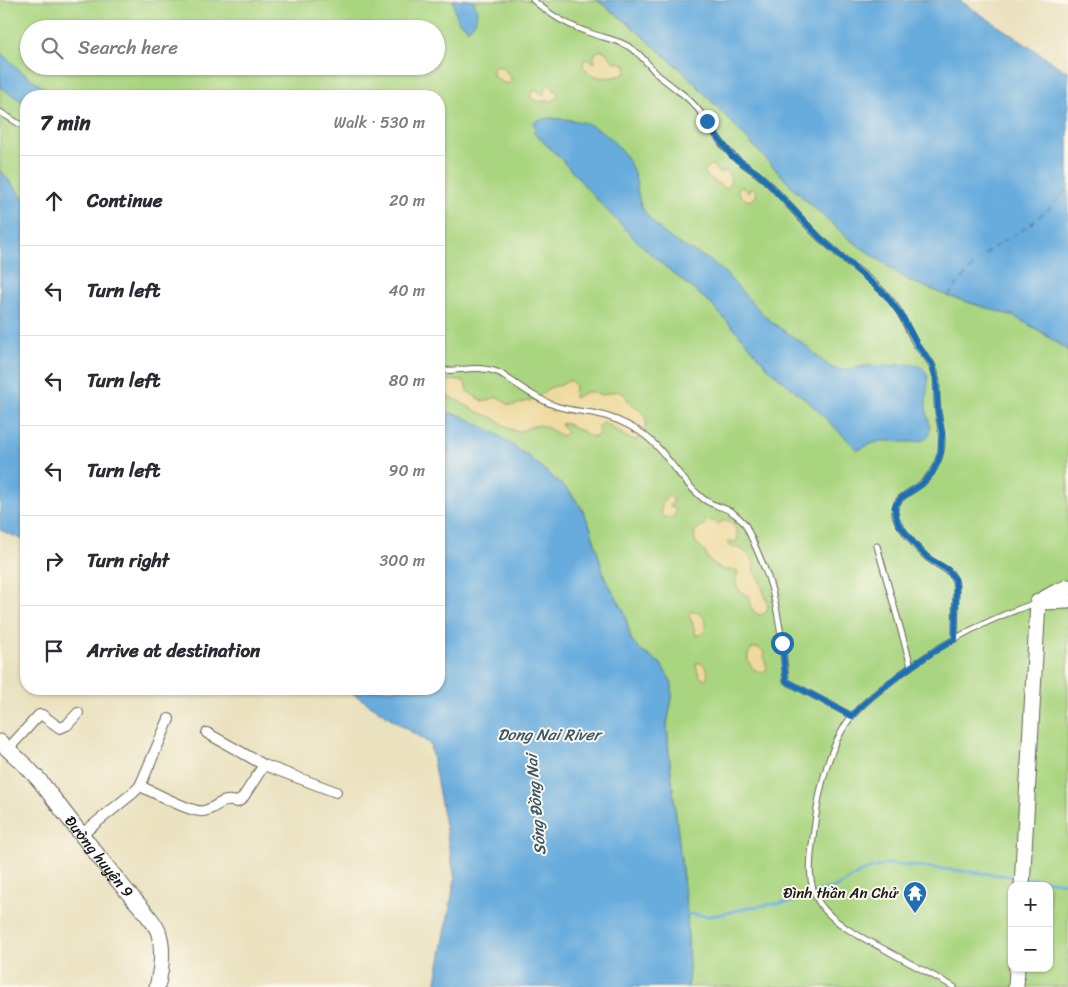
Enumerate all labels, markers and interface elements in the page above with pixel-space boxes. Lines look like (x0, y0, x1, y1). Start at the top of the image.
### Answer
search box (20, 20, 445, 75)
text: Search here (78, 31, 178, 64)
icon: search (38, 34, 66, 62)
text: 7 min (40, 104, 91, 142)
text: Walk · 530 m (334, 108, 425, 137)
route end (696, 110, 719, 133)
text: Continue (87, 184, 163, 217)
text: 20 m (389, 186, 425, 215)
icon: ahead (40, 187, 68, 215)
text: Turn left (87, 274, 160, 307)
text: 40 m (388, 276, 425, 305)
icon: left (40, 277, 68, 305)
text: Turn left (87, 364, 160, 397)
text: 80 m (389, 366, 425, 395)
icon: left (40, 367, 68, 395)
text: Turn left (87, 454, 160, 487)
text: 90 m (389, 456, 425, 485)
icon: left (40, 457, 68, 485)
text: Turn right (87, 544, 169, 577)
text: 300 m (380, 546, 425, 575)
icon: right (40, 547, 68, 575)
route start (771, 632, 794, 655)
text: Arrive at destination (87, 634, 260, 667)
icon: arrive (40, 637, 68, 665)
water label: Dong Nai River (498, 720, 604, 749)
water label: Sông Đồng Nai (516, 750, 554, 857)
street label: Đường huyện 9 (58, 810, 140, 904)
place label: Đình thần An Chử (783, 880, 900, 906)
temple icon: Đình thần An Chử (902, 880, 928, 914)
map controls (1008, 882, 1053, 972)
button: + (1008, 882, 1053, 927)
button: − (1008, 927, 1053, 972)

